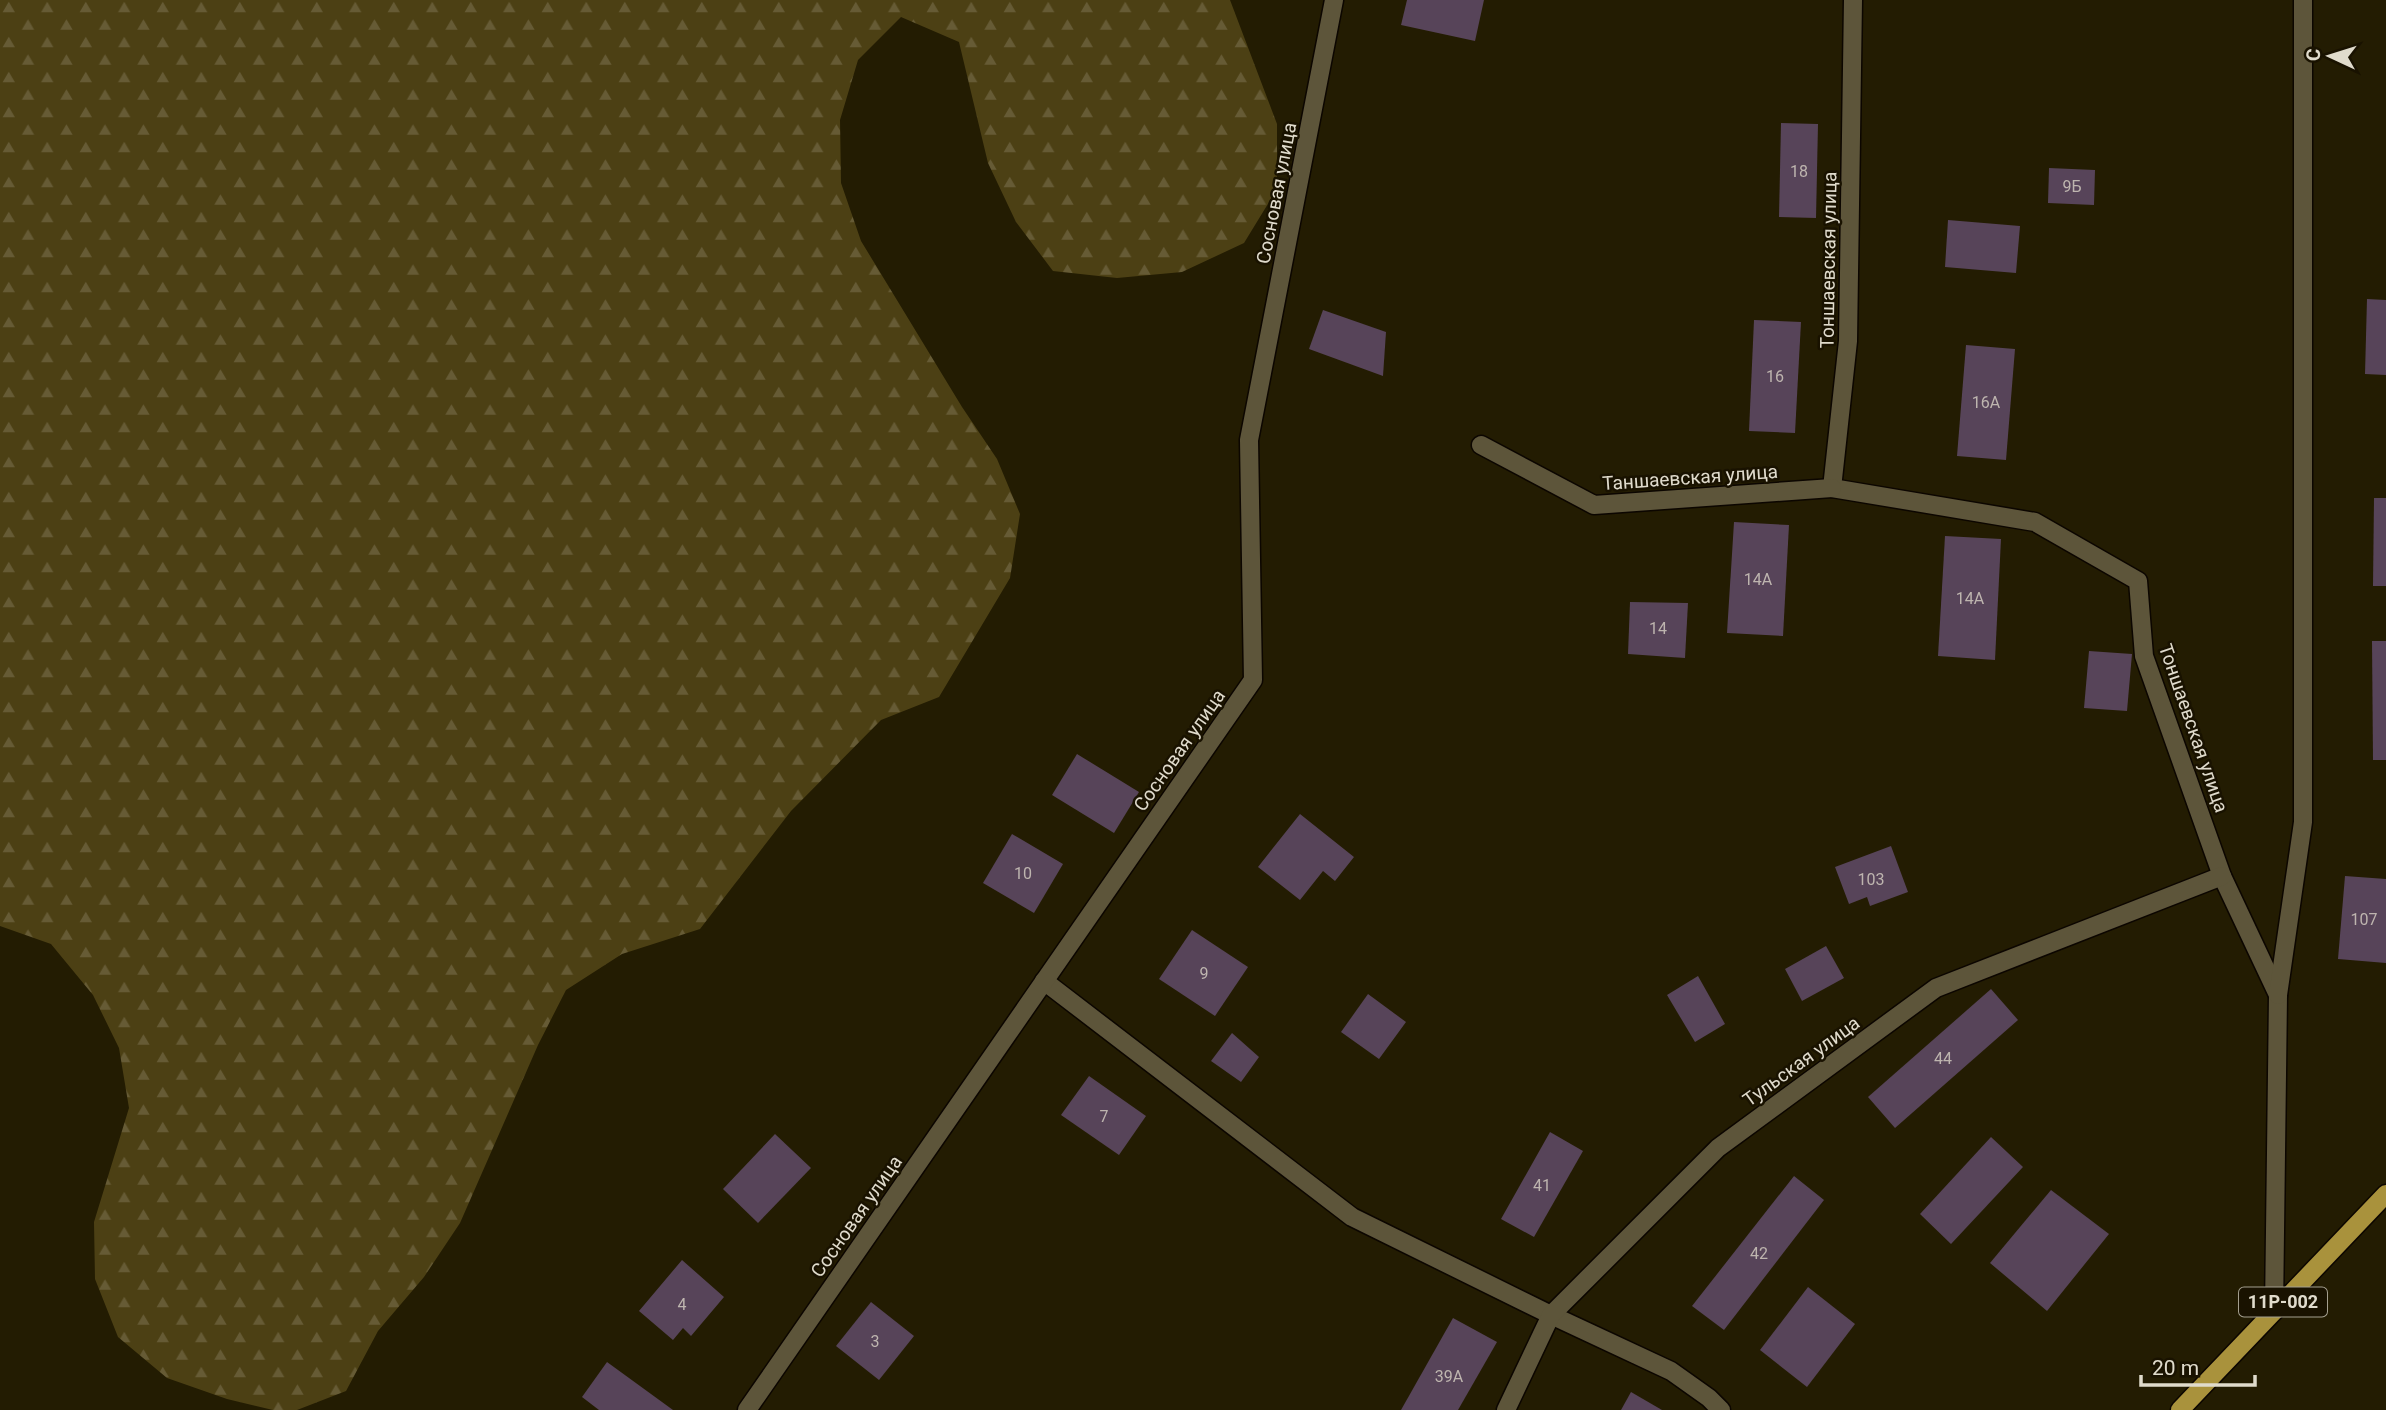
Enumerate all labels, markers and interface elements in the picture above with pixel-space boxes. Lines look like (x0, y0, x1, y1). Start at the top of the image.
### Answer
north arrow (2295, 21, 2365, 91)
text: С (2302, 48, 2325, 62)
street label: Сосновая улица (1252, 121, 1301, 266)
house number: 18 (1790, 162, 1808, 181)
street label: Тоншаевская улица (1815, 171, 1842, 349)
house number: 9Б (2062, 177, 2082, 196)
house number: 16 (1766, 367, 1784, 386)
house number: 16А (1972, 393, 2001, 412)
street label: Таншаевская улица (1601, 460, 1779, 495)
house number: 14А (1744, 570, 1773, 589)
house number: 14А (1956, 589, 1985, 608)
house number: 14 (1649, 619, 1667, 638)
street label: Тоншаевская улица (2154, 641, 2233, 815)
street label: Сосновая улица (1129, 685, 1230, 816)
house number: 10 (1014, 864, 1032, 883)
house number: 103 (1858, 870, 1884, 889)
house number: 107 (2351, 910, 2377, 929)
house number: 9 (1200, 964, 1209, 983)
street label: Тульская улица (1739, 1011, 1864, 1111)
house number: 44 (1934, 1049, 1952, 1068)
house number: 7 (1100, 1107, 1109, 1126)
street label: Сосновая улица (806, 1151, 907, 1282)
house number: 41 (1533, 1176, 1551, 1195)
house number: 42 (1750, 1244, 1768, 1263)
road number: 11Р-002 (2239, 1288, 2327, 1316)
house number: 4 (678, 1295, 687, 1314)
house number: 3 (871, 1332, 880, 1351)
scale bar (2141, 1344, 2255, 1388)
text: 20 m (2152, 1356, 2199, 1380)
house number: 39А (1435, 1367, 1464, 1386)

